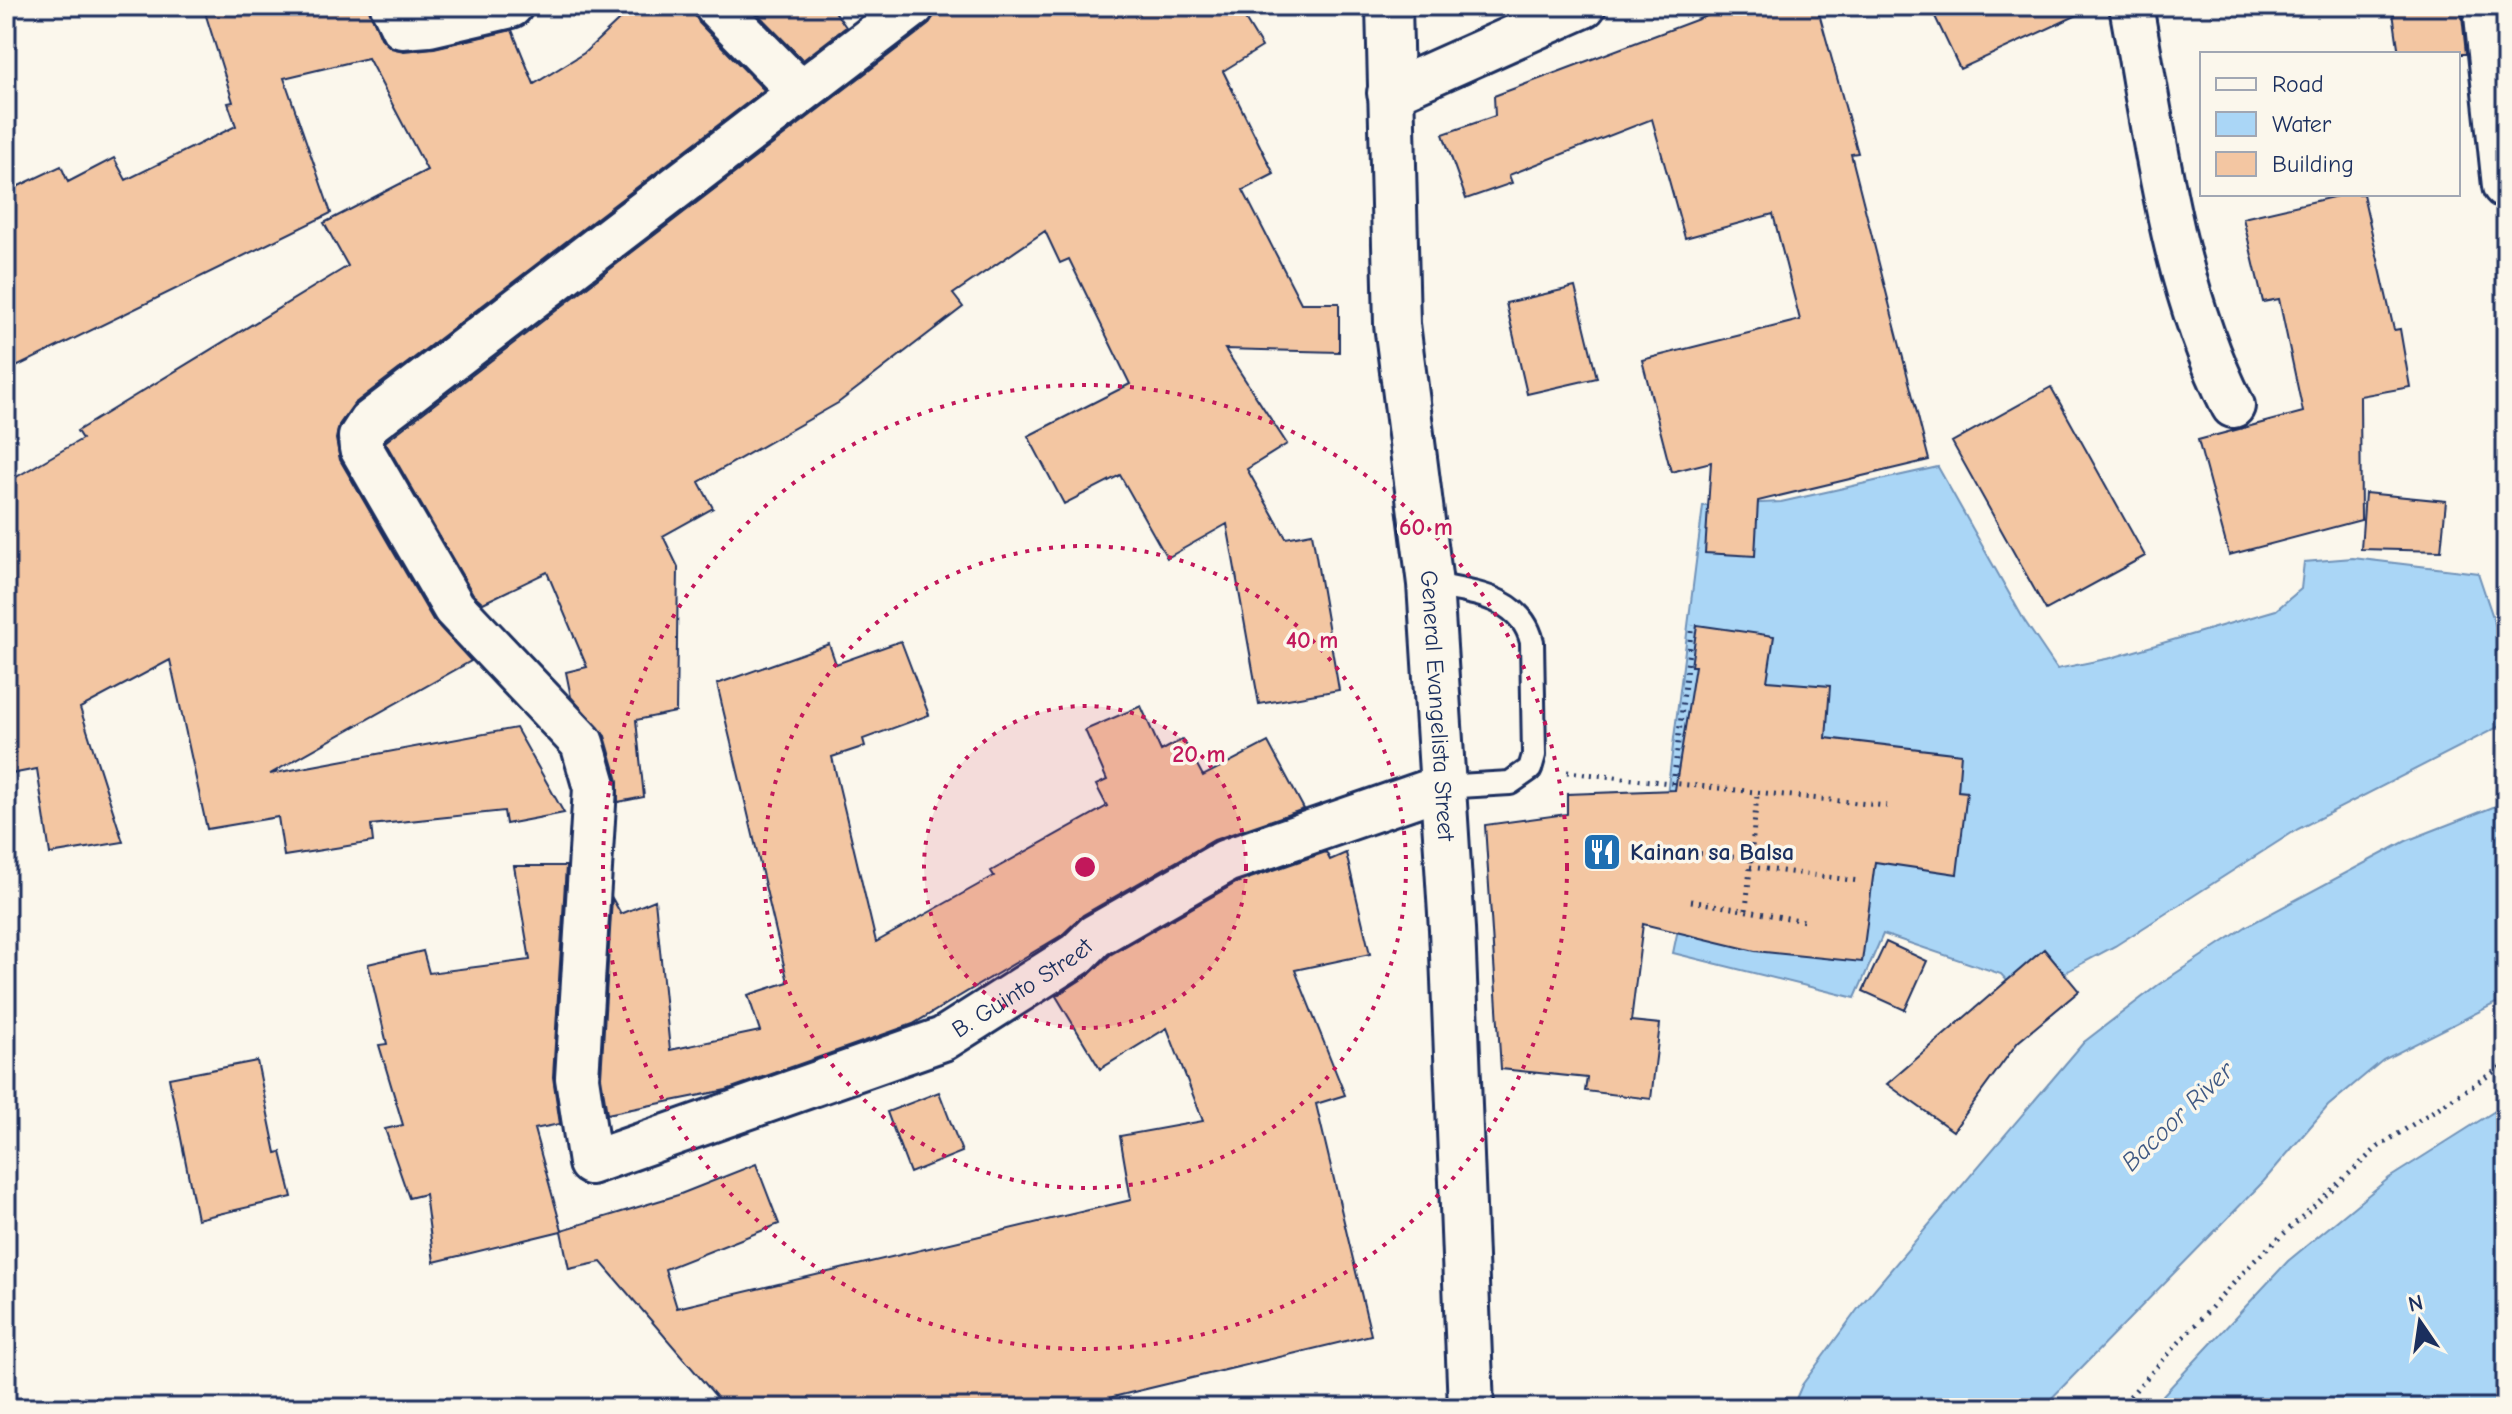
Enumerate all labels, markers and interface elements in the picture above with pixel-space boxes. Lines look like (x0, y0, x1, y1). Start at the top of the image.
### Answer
legend (2200, 52, 2460, 196)
text: Road (2272, 70, 2324, 98)
text: Water (2272, 110, 2332, 138)
text: Building (2272, 150, 2354, 178)
text: 60 m (1399, 513, 1453, 541)
street label: General Evangelista Street (1414, 569, 1460, 843)
text: 40 m (1286, 626, 1338, 654)
text: 20 m (1172, 740, 1226, 768)
restaurant icon: Kainan sa Balsa (1581, 831, 1623, 873)
place label: Kainan sa Balsa (1630, 838, 1794, 866)
centre of rings (1071, 853, 1099, 881)
street label: B. Guinto Street (947, 932, 1099, 1044)
water label: Bacoor River (2115, 1055, 2241, 1178)
north arrow (2380, 1282, 2460, 1362)
text: N (2406, 1289, 2426, 1318)

